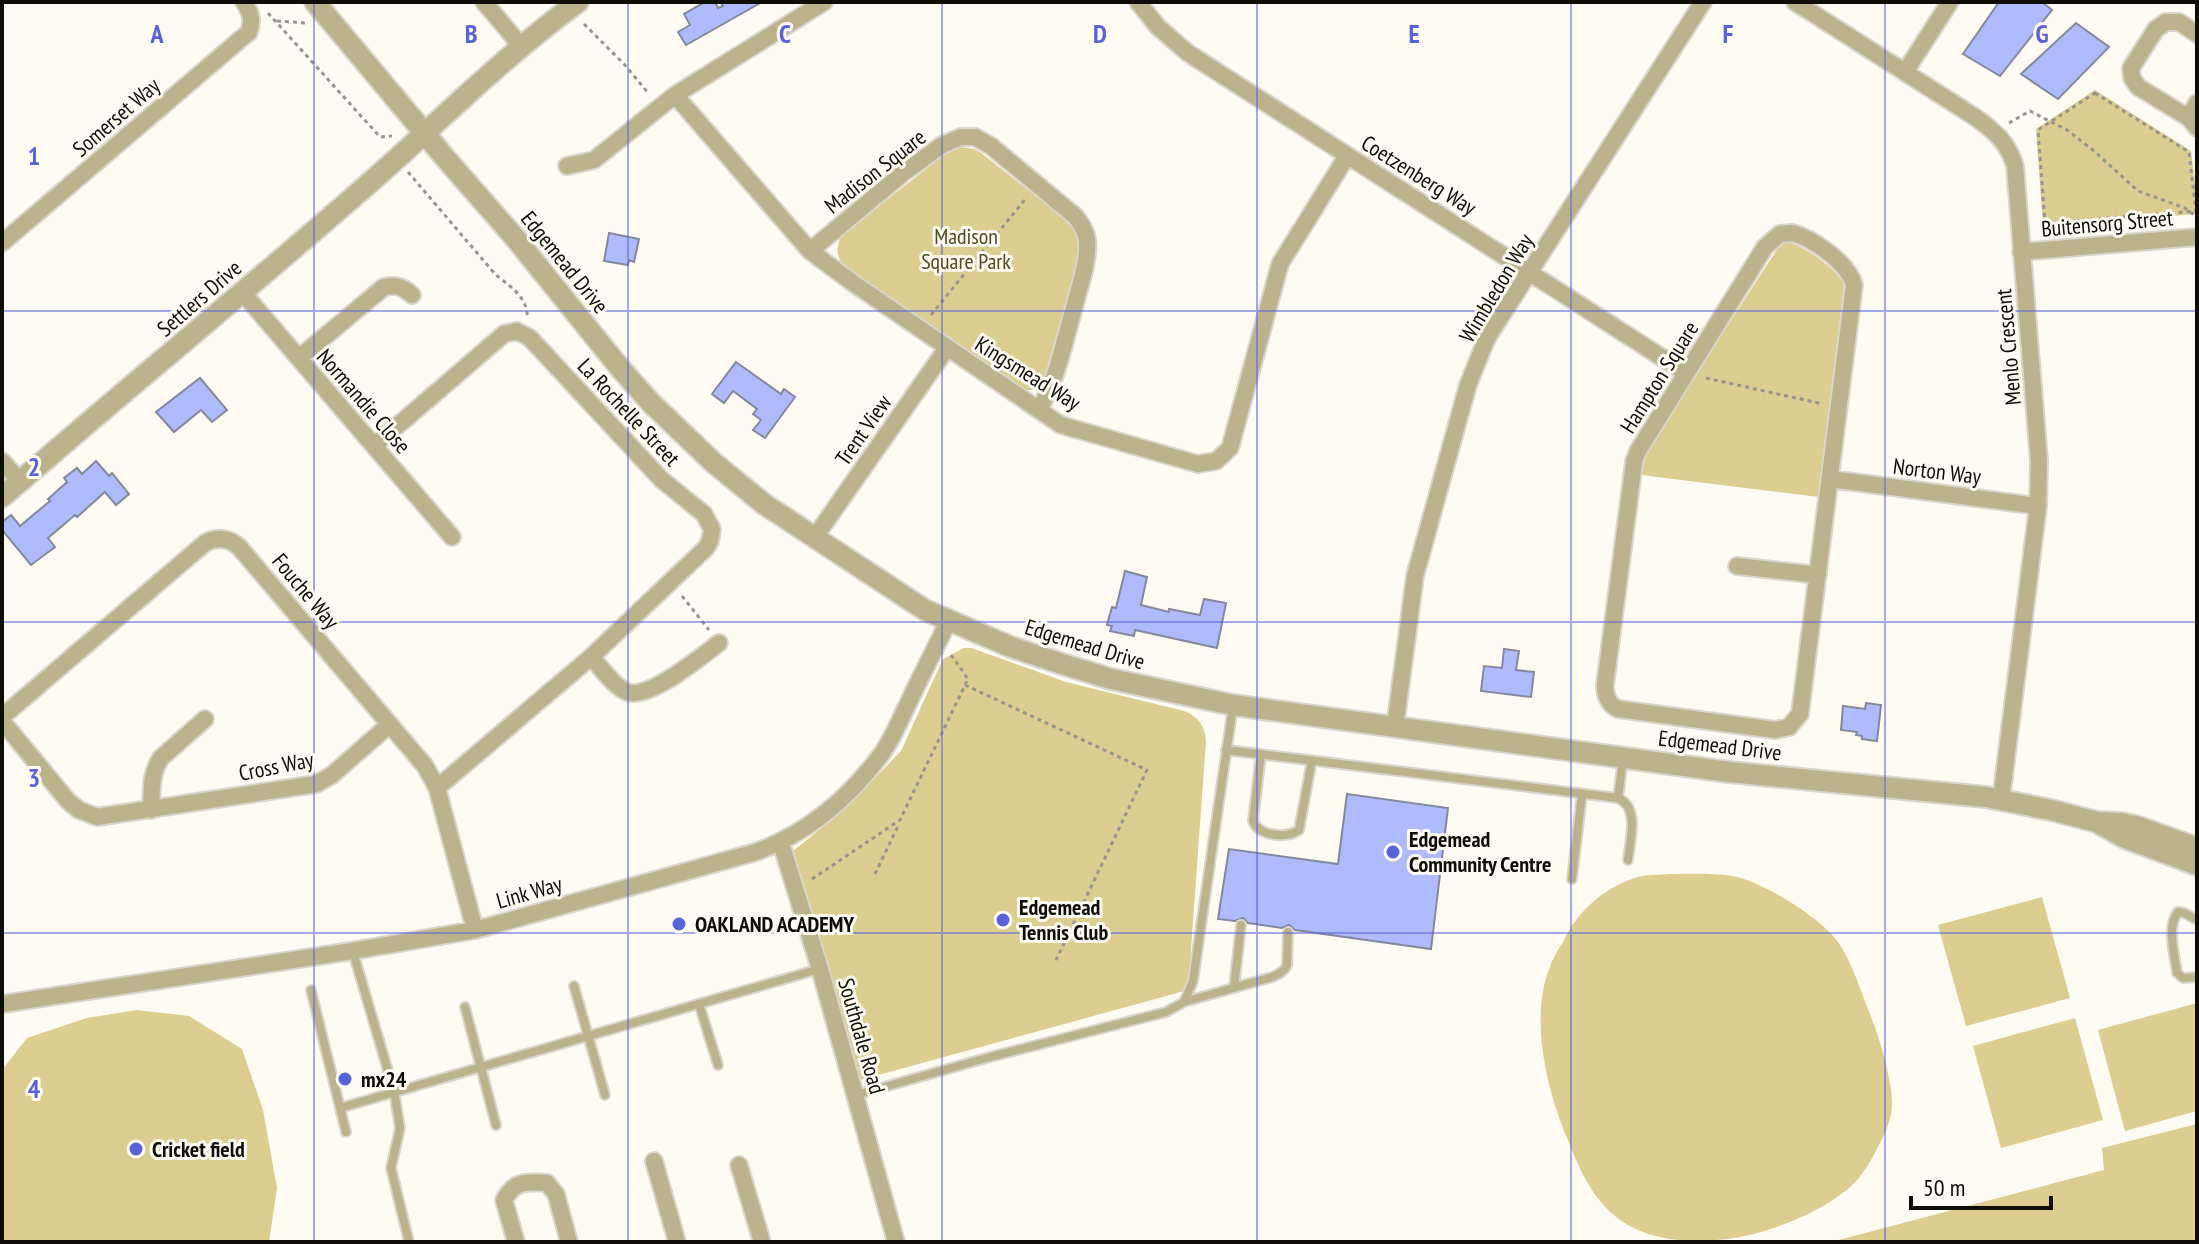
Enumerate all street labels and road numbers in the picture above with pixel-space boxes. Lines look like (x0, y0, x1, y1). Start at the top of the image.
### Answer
street label: Somerset Way (67, 71, 166, 162)
street label: Madison Square (819, 123, 931, 219)
street label: Coetzenberg Way (1356, 129, 1482, 222)
street label: Buitensorg Street (2040, 203, 2174, 243)
street label: Edgemead Drive (515, 205, 615, 319)
street label: Wimbledon Way (1453, 228, 1540, 347)
street label: Settlers Drive (151, 254, 247, 342)
street label: Menlo Crescent (1989, 288, 2027, 406)
street label: Hampton Square (1614, 316, 1704, 438)
street label: Kingsmead Way (970, 329, 1087, 417)
street label: Normandie Close (311, 343, 417, 459)
street label: La Rochelle Street (572, 352, 686, 472)
street label: Trent View (829, 389, 897, 471)
street label: Norton Way (1891, 452, 1983, 490)
street label: Fouche Way (266, 547, 346, 635)
street label: Edgemead Drive (1022, 612, 1148, 676)
street label: Edgemead Drive (1657, 724, 1783, 766)
street label: Cross Way (236, 745, 316, 787)
street label: Link Way (493, 869, 566, 915)
street label: Southdale Road (832, 975, 892, 1097)

